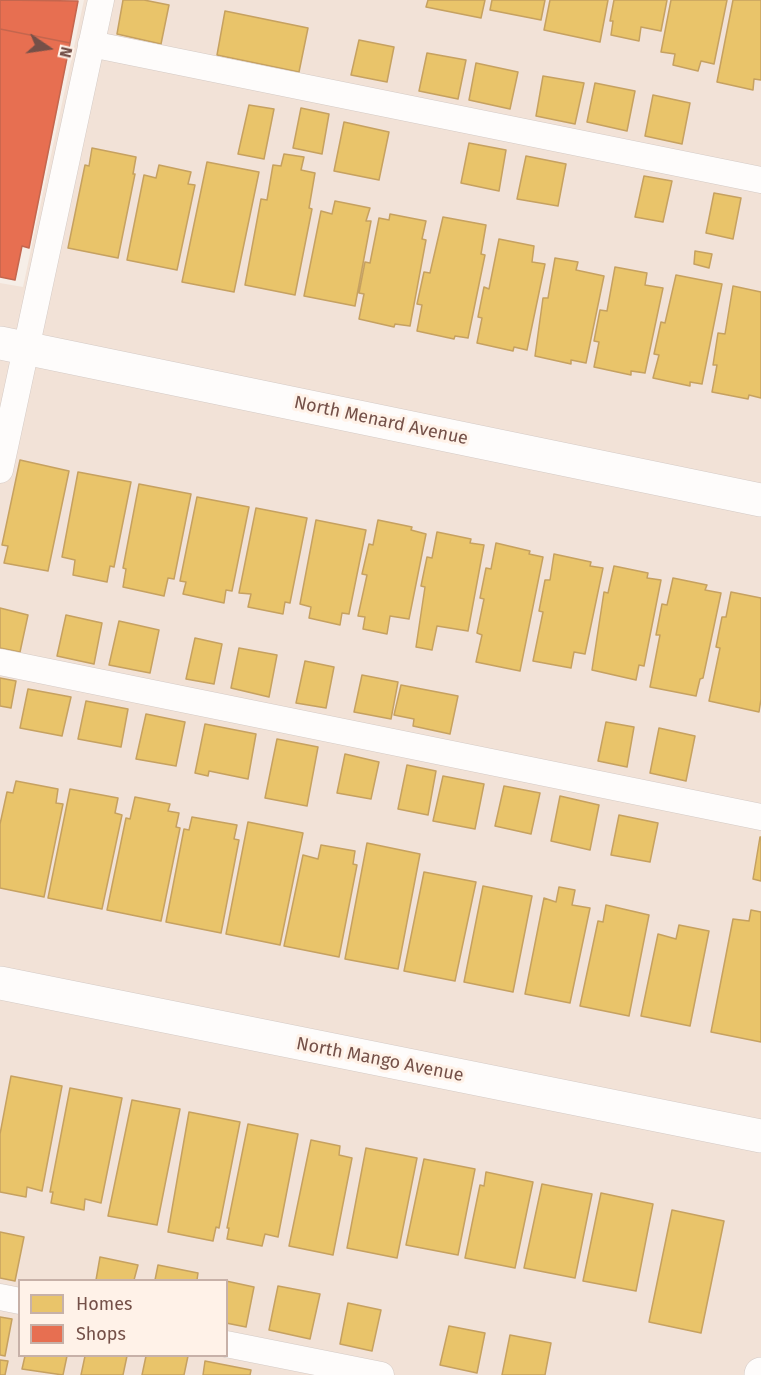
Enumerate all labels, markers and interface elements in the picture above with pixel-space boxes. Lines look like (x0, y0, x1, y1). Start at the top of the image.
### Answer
north arrow (18, 18, 78, 78)
text: N (56, 45, 76, 59)
street label: North Menard Avenue (292, 392, 470, 450)
street label: North Mango Avenue (294, 1033, 466, 1087)
legend (18, 1279, 228, 1357)
text: Homes (76, 1293, 132, 1315)
text: Shops (76, 1323, 126, 1345)

